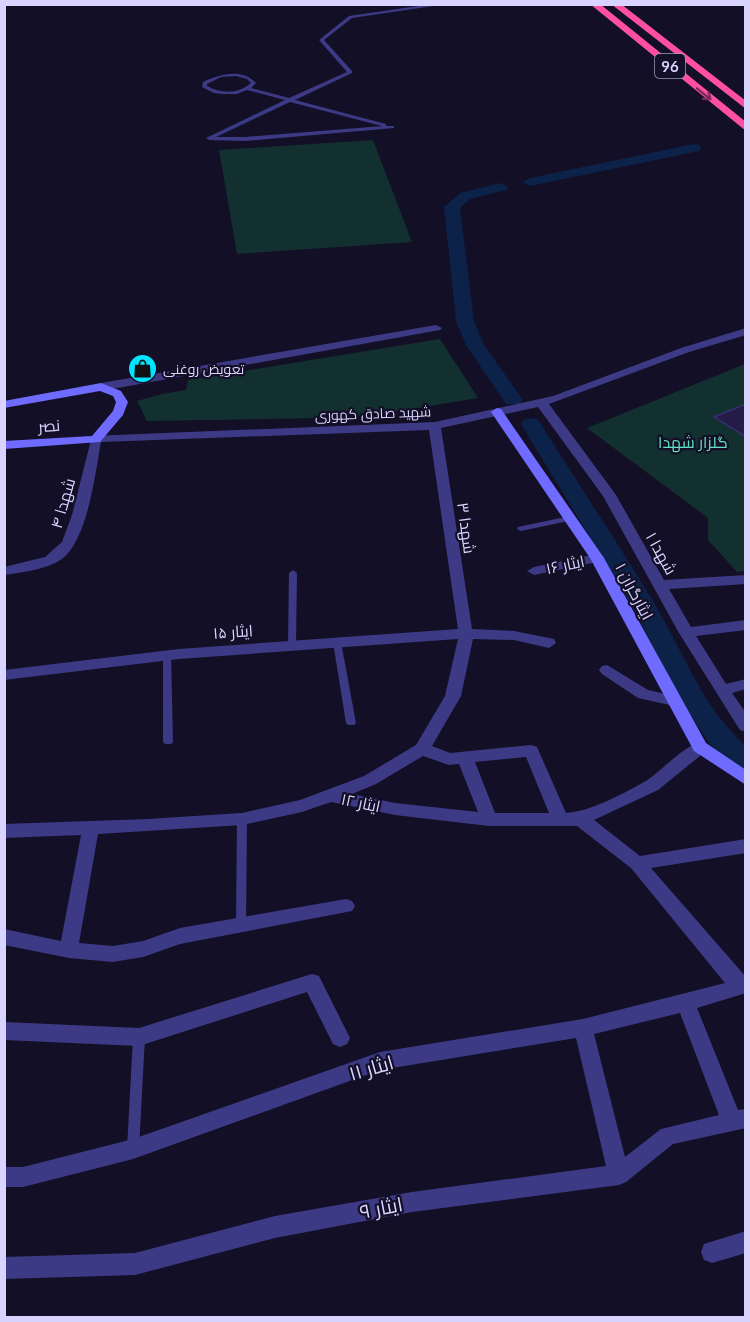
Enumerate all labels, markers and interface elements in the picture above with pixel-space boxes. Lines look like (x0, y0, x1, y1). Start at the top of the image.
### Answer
road number: 96 (655, 54, 685, 78)
one-way arrow (696, 88, 712, 101)
shop icon: تعویض روغنی (126, 352, 158, 384)
place label: تعویض روغنی (163, 360, 245, 377)
street label: شهید صادق کهوری (315, 402, 431, 425)
street label: نصر (36, 415, 61, 436)
park label: گلزار شهدا (658, 432, 728, 453)
street label: شهدا ۴ (46, 476, 80, 531)
street label: شهدا ۳ (452, 501, 480, 555)
street label: شهدا ۱ (641, 528, 681, 579)
street label: ایثار ۱۶ (544, 551, 586, 578)
street label: ایثارگران ۱ (610, 559, 658, 624)
street label: ایثار ۱۵ (212, 620, 254, 643)
street label: ایثار ۱۲ (339, 789, 382, 816)
street label: ایثار ۱۱ (346, 1049, 396, 1086)
street label: ایثار ۹ (357, 1191, 405, 1224)

